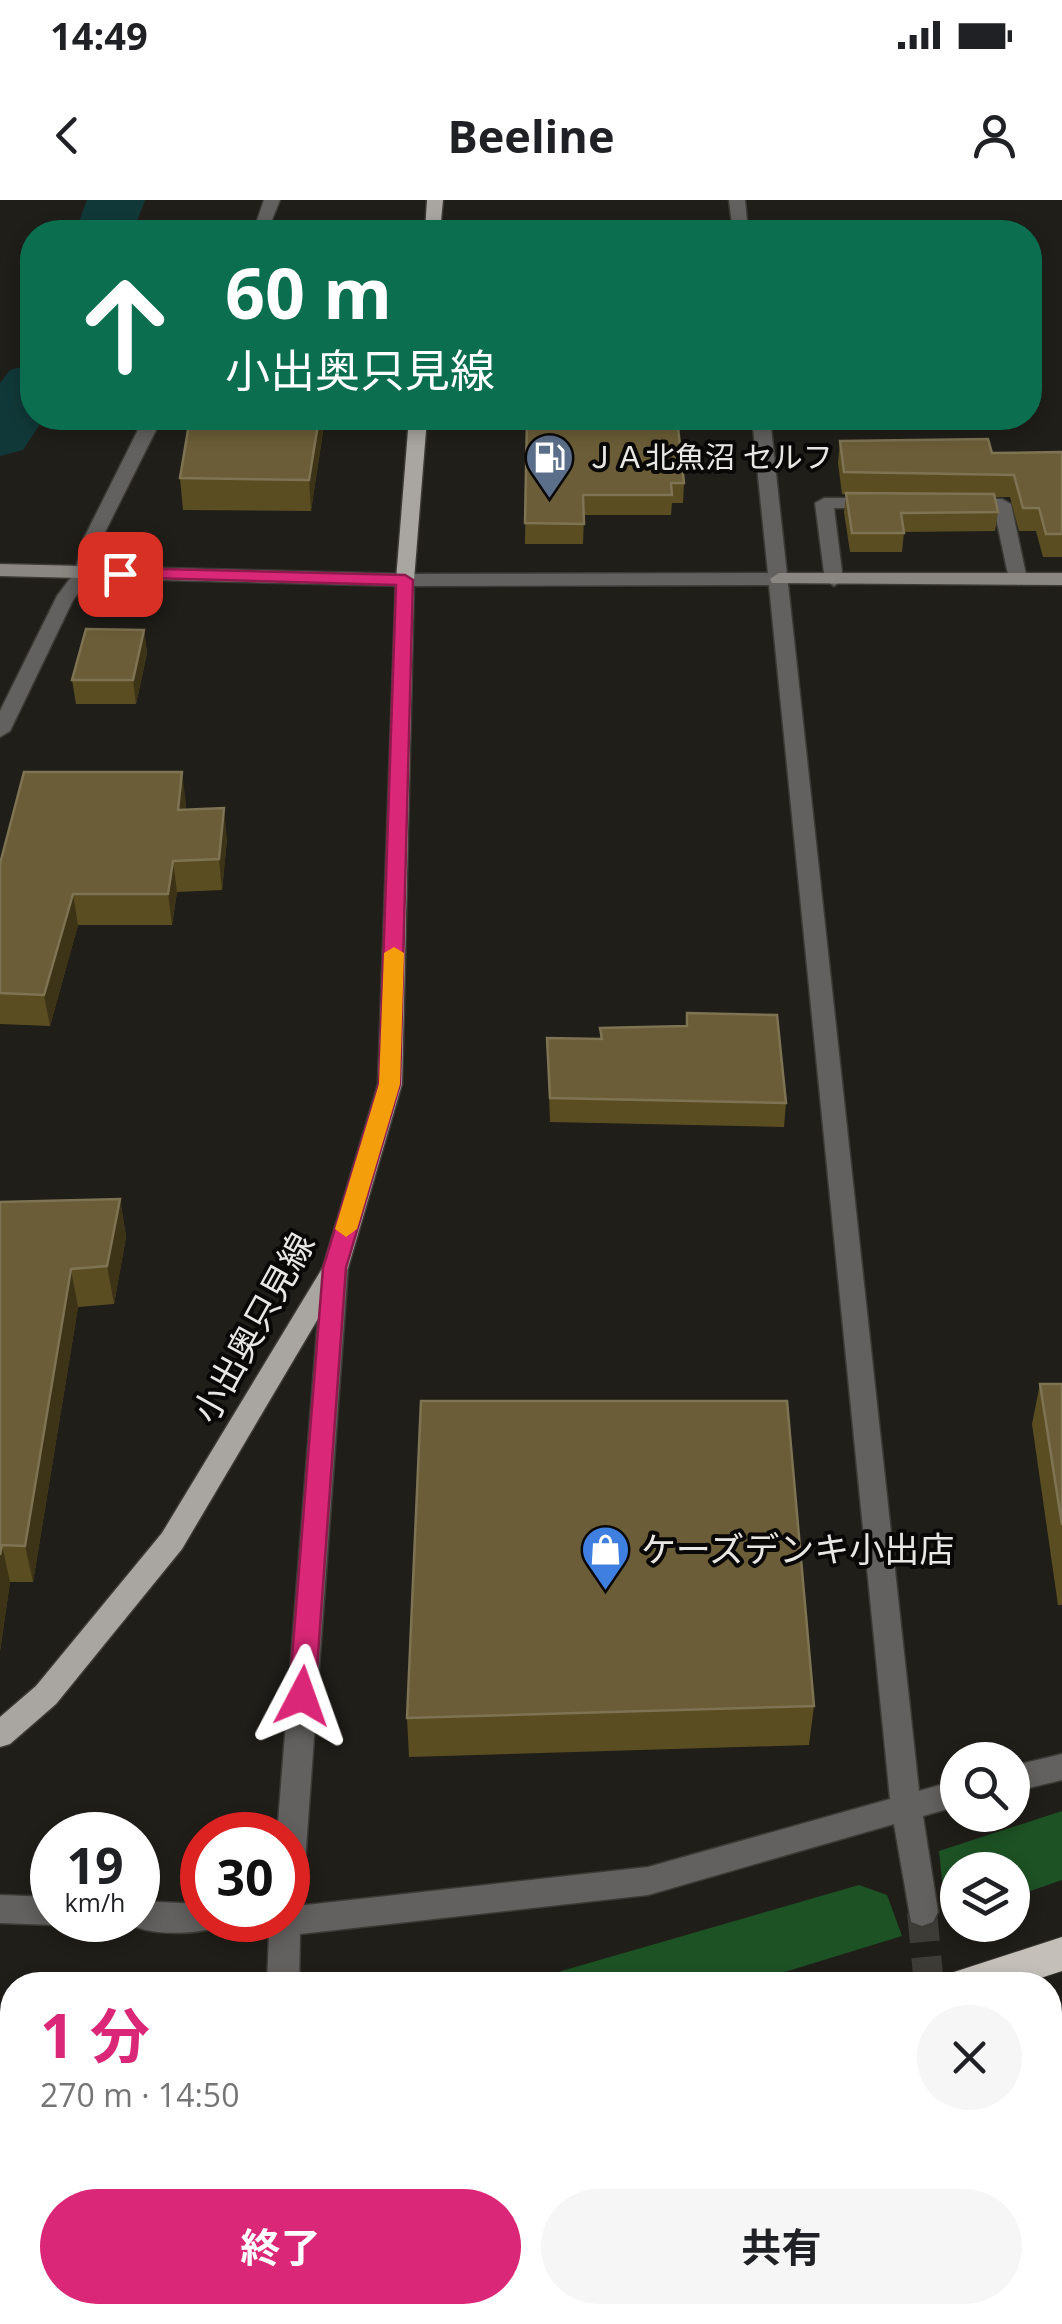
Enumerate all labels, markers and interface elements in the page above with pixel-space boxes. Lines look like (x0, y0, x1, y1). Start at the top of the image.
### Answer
text: 14:49 (50, 9, 148, 61)
text: Beeline (447, 105, 615, 166)
icon: back (40, 108, 95, 163)
icon: person (967, 108, 1022, 163)
text: 60 m (225, 244, 392, 340)
icon: ahead (60, 260, 190, 390)
text: 小出奥只見線 (225, 339, 495, 400)
fuel station icon: ＪＡ北魚沼 セルフ (524, 432, 576, 500)
place label: ＪＡ北魚沼 セルフ (585, 436, 833, 477)
pin (78, 532, 163, 617)
icon: arrive (93, 547, 148, 602)
street label: 小出奥只見線 (181, 1224, 324, 1431)
shop icon: ケーズデンキ小出店 (580, 1524, 632, 1592)
place label: ケーズデンキ小出店 (641, 1525, 954, 1572)
position arrow (250, 1644, 354, 1748)
map controls (940, 1742, 1030, 1942)
button: search (940, 1742, 1030, 1832)
speed limit sign: 30 (180, 1812, 310, 1942)
text: 19 (66, 1831, 124, 1899)
button: layers (940, 1852, 1030, 1942)
text: km/h (65, 1885, 125, 1919)
text: 1 分 (40, 1994, 150, 2076)
button: close (917, 2005, 1022, 2110)
text: 270 m · 14:50 (40, 2073, 239, 2116)
button: 終了 (40, 2189, 521, 2304)
button: 共有 (541, 2189, 1022, 2304)

